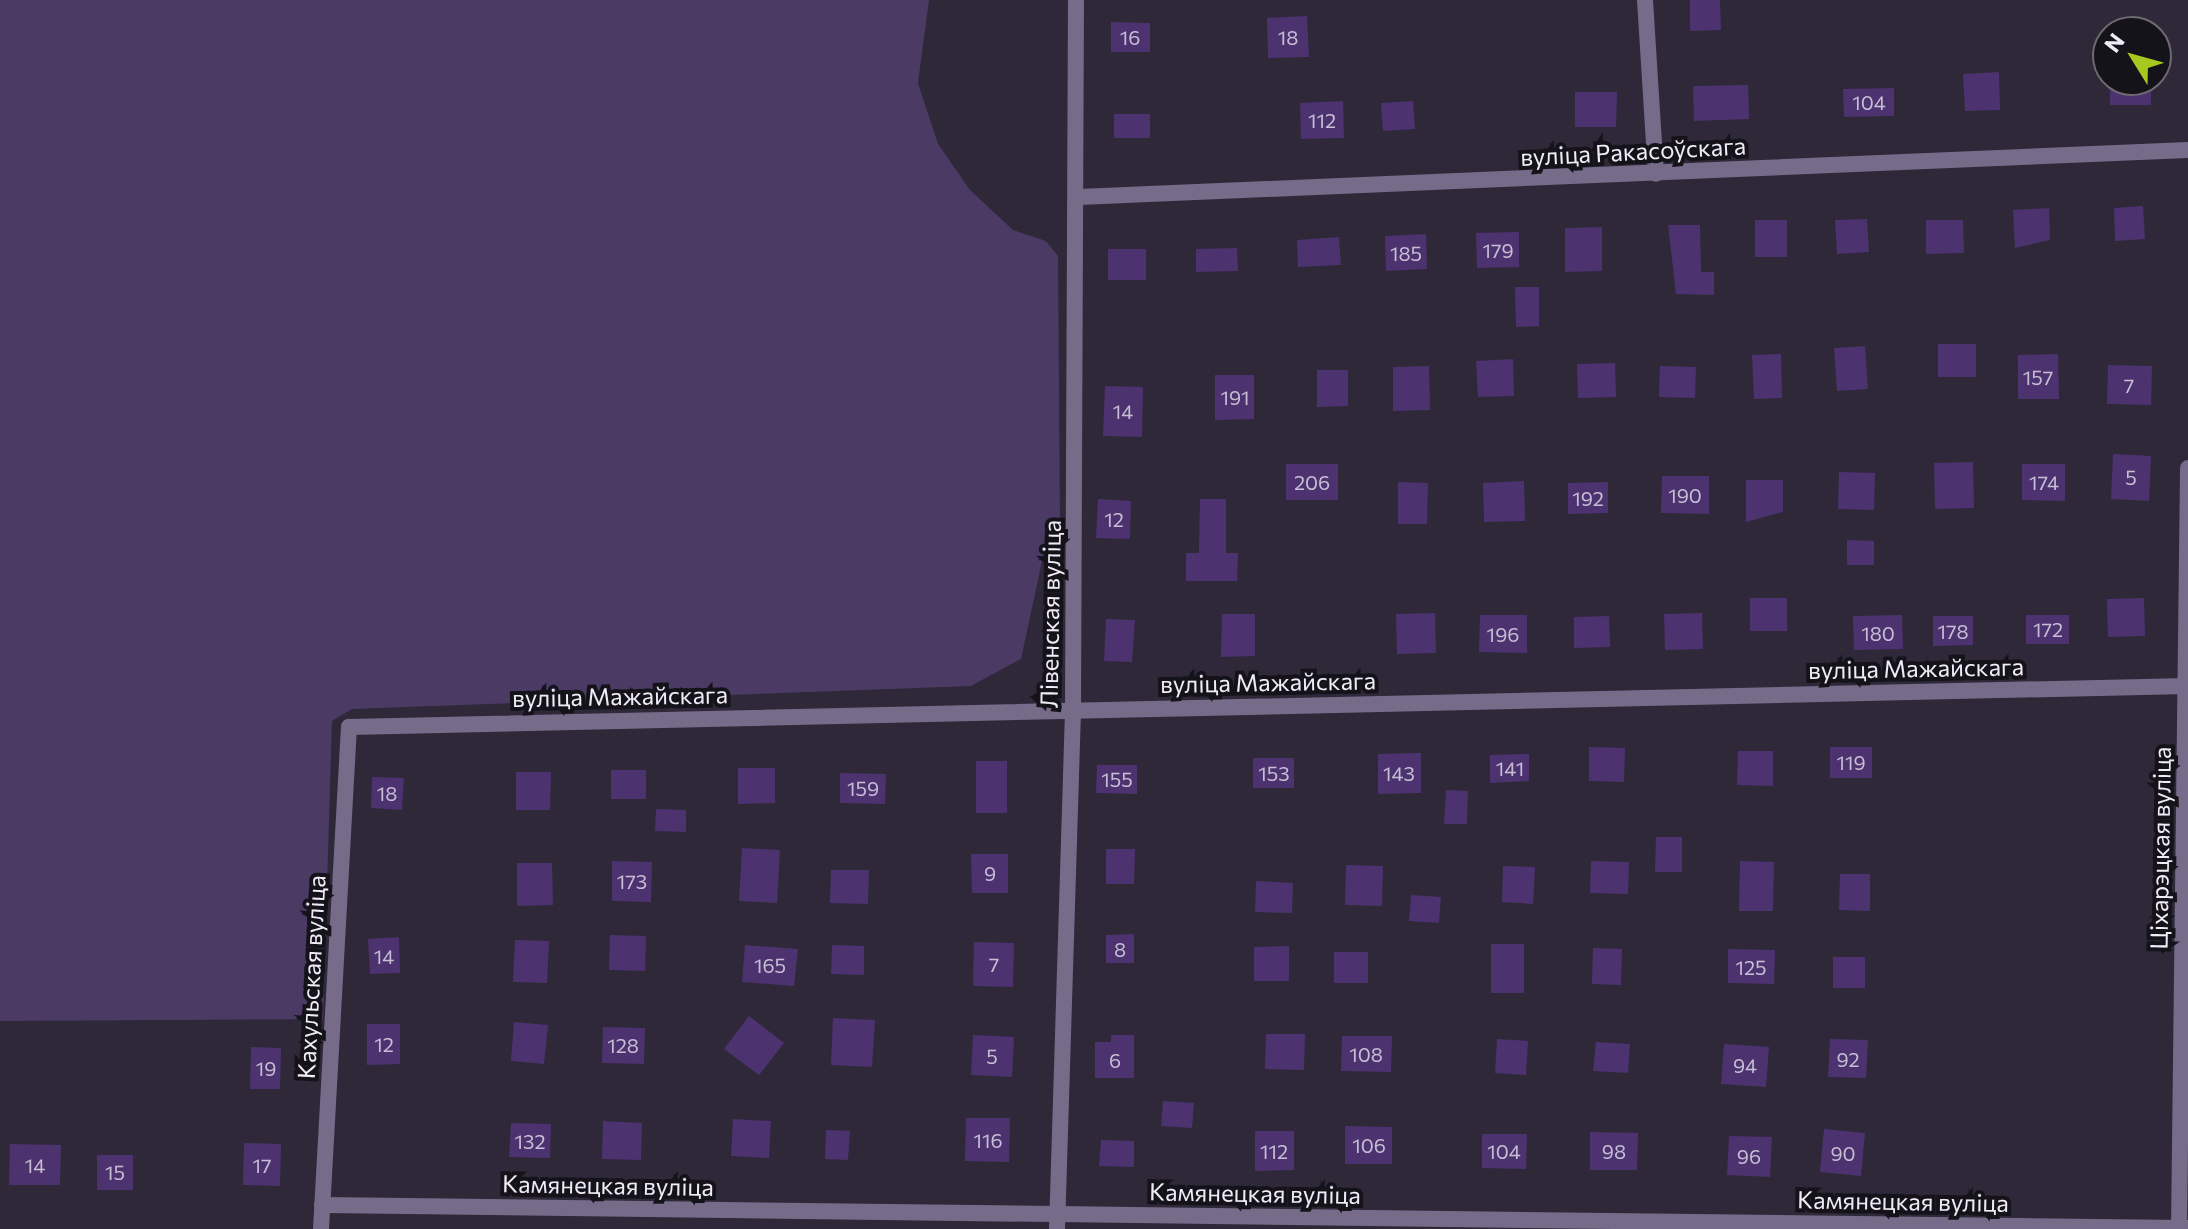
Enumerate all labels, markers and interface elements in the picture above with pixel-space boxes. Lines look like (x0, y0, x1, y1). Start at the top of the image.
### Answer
north arrow (2092, 16, 2172, 96)
house number: 16 (1120, 25, 1140, 49)
house number: 18 (1278, 25, 1298, 49)
text: N (2098, 28, 2130, 57)
house number: 104 (1852, 90, 1886, 114)
house number: 112 (1308, 108, 1336, 132)
street label: вуліца Ракасоўскага (1519, 131, 1747, 171)
house number: 179 (1482, 238, 1514, 262)
house number: 185 (1390, 241, 1422, 265)
house number: 157 (2023, 365, 2053, 389)
house number: 7 (2124, 373, 2134, 397)
house number: 191 (1220, 385, 1250, 409)
house number: 14 (1113, 399, 1133, 423)
house number: 5 (2125, 465, 2137, 489)
house number: 206 (1294, 470, 1330, 494)
house number: 174 (2029, 470, 2059, 494)
house number: 190 (1668, 483, 1702, 507)
house number: 192 (1572, 486, 1604, 510)
house number: 12 (1104, 507, 1124, 531)
street label: Лівенская вуліца (1034, 520, 1066, 708)
house number: 172 (2033, 617, 2063, 641)
house number: 178 (1937, 619, 1969, 643)
house number: 180 (1861, 621, 1895, 645)
house number: 196 (1487, 622, 1519, 646)
street label: вуліца Мажайскага (1808, 652, 2024, 684)
street label: вуліца Мажайскага (1160, 666, 1376, 698)
street label: вуліца Мажайскага (512, 680, 728, 712)
street label: Ціхарэцкая вуліца (2144, 746, 2176, 950)
house number: 119 (1836, 750, 1866, 774)
house number: 141 (1496, 756, 1524, 780)
house number: 153 (1258, 761, 1290, 785)
house number: 143 (1383, 761, 1415, 785)
house number: 155 (1101, 767, 1133, 791)
house number: 159 (847, 776, 879, 800)
house number: 18 (377, 781, 397, 805)
house number: 9 (984, 861, 996, 885)
house number: 173 (617, 869, 647, 893)
street label: Кахульская вуліца (291, 874, 331, 1080)
house number: 8 (1114, 937, 1126, 961)
house number: 14 (374, 944, 394, 968)
house number: 7 (989, 952, 999, 976)
house number: 165 (754, 953, 786, 977)
house number: 125 (1735, 955, 1767, 979)
house number: 12 (374, 1032, 394, 1056)
house number: 128 (607, 1033, 639, 1057)
house number: 108 (1349, 1042, 1383, 1066)
house number: 5 (986, 1044, 998, 1068)
house number: 92 (1836, 1047, 1860, 1071)
house number: 6 (1109, 1048, 1121, 1072)
house number: 94 (1733, 1053, 1757, 1077)
house number: 19 (256, 1056, 276, 1080)
house number: 116 (973, 1128, 1003, 1152)
house number: 132 (515, 1129, 545, 1153)
house number: 106 (1352, 1133, 1386, 1157)
house number: 112 (1260, 1139, 1288, 1163)
house number: 104 (1487, 1139, 1521, 1163)
house number: 98 (1602, 1139, 1626, 1163)
house number: 90 (1830, 1141, 1856, 1165)
house number: 96 (1737, 1144, 1761, 1168)
house number: 14 (25, 1153, 45, 1177)
house number: 17 (252, 1153, 272, 1177)
house number: 15 (105, 1160, 125, 1184)
street label: Камянецкая вуліца (502, 1169, 714, 1201)
street label: Камянецкая вуліца (1149, 1177, 1361, 1209)
street label: Камянецкая вуліца (1797, 1185, 2009, 1217)

